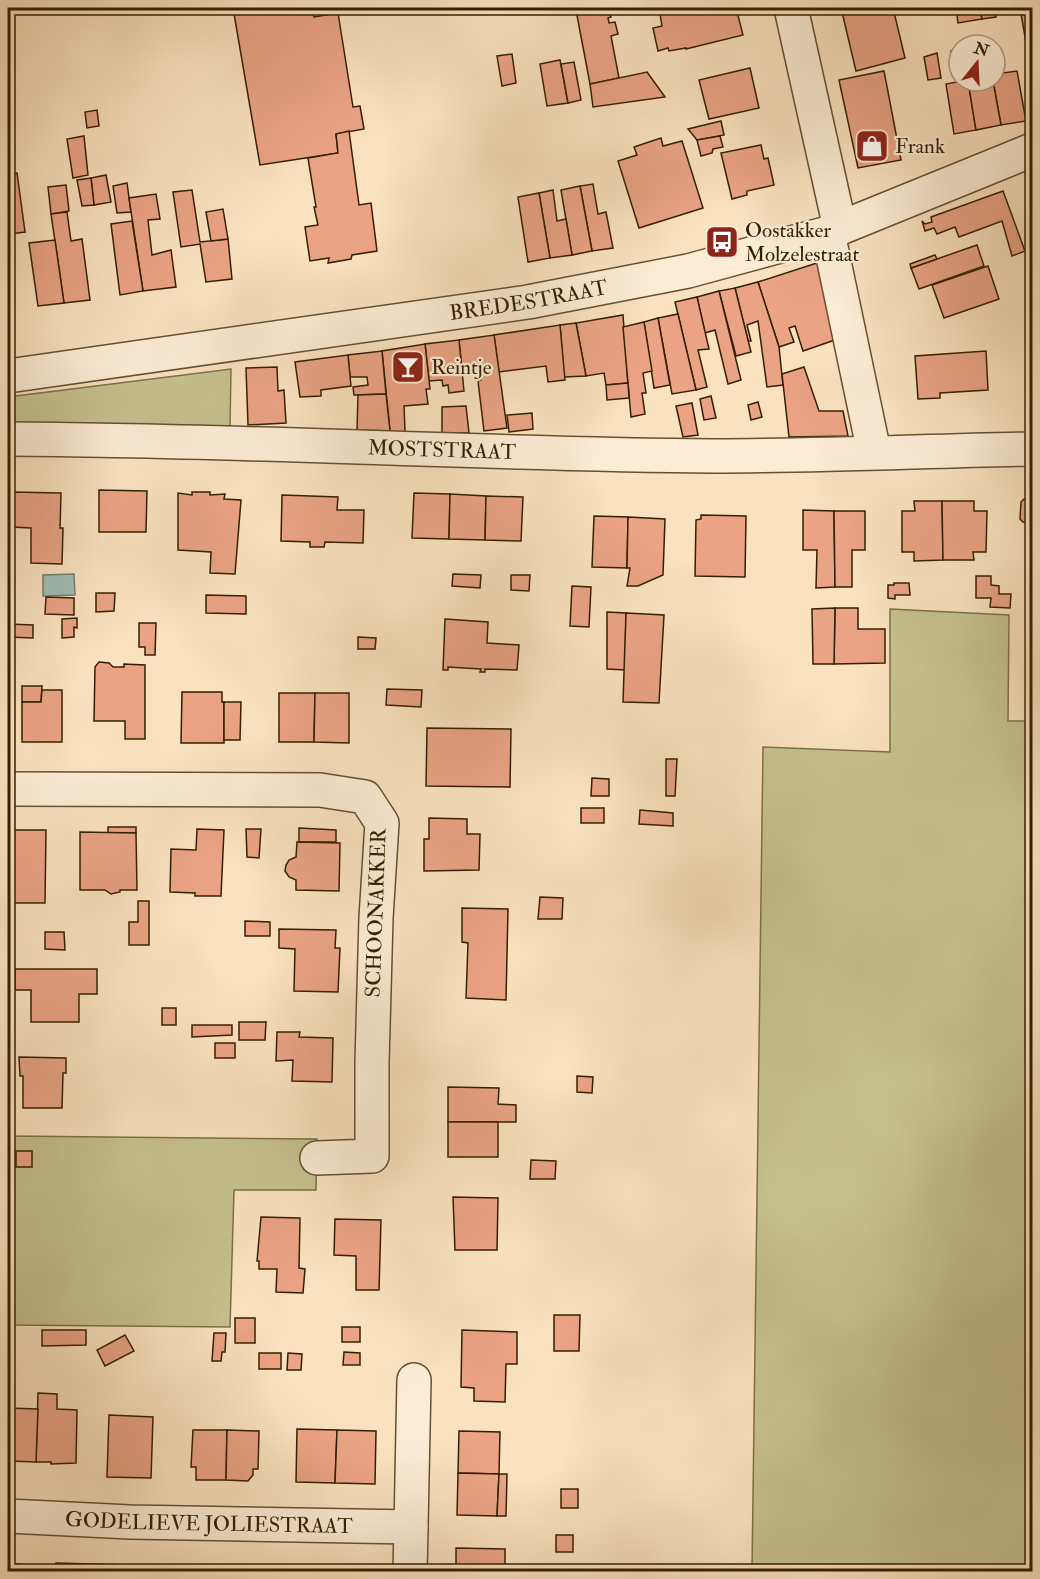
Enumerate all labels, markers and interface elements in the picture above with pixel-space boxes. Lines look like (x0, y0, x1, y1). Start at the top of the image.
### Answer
north arrow (947, 33, 1007, 93)
text: N (970, 38, 992, 62)
shop icon: Frank (854, 128, 890, 164)
place label: Frank (895, 133, 945, 160)
place label: Oostakker Molzelestraat (745, 217, 859, 268)
bus stop icon: Oostakker Molzelestraat (704, 224, 740, 260)
street label: BREDESTRAAT (448, 273, 610, 327)
bar icon: Reintje (390, 349, 426, 385)
place label: Reintje (431, 354, 492, 381)
street label: MOSTSTRAAT (367, 434, 517, 466)
street label: SCHOONAKKER (360, 827, 392, 998)
street label: GODELIEVE JOLIESTRAAT (64, 1505, 353, 1539)

